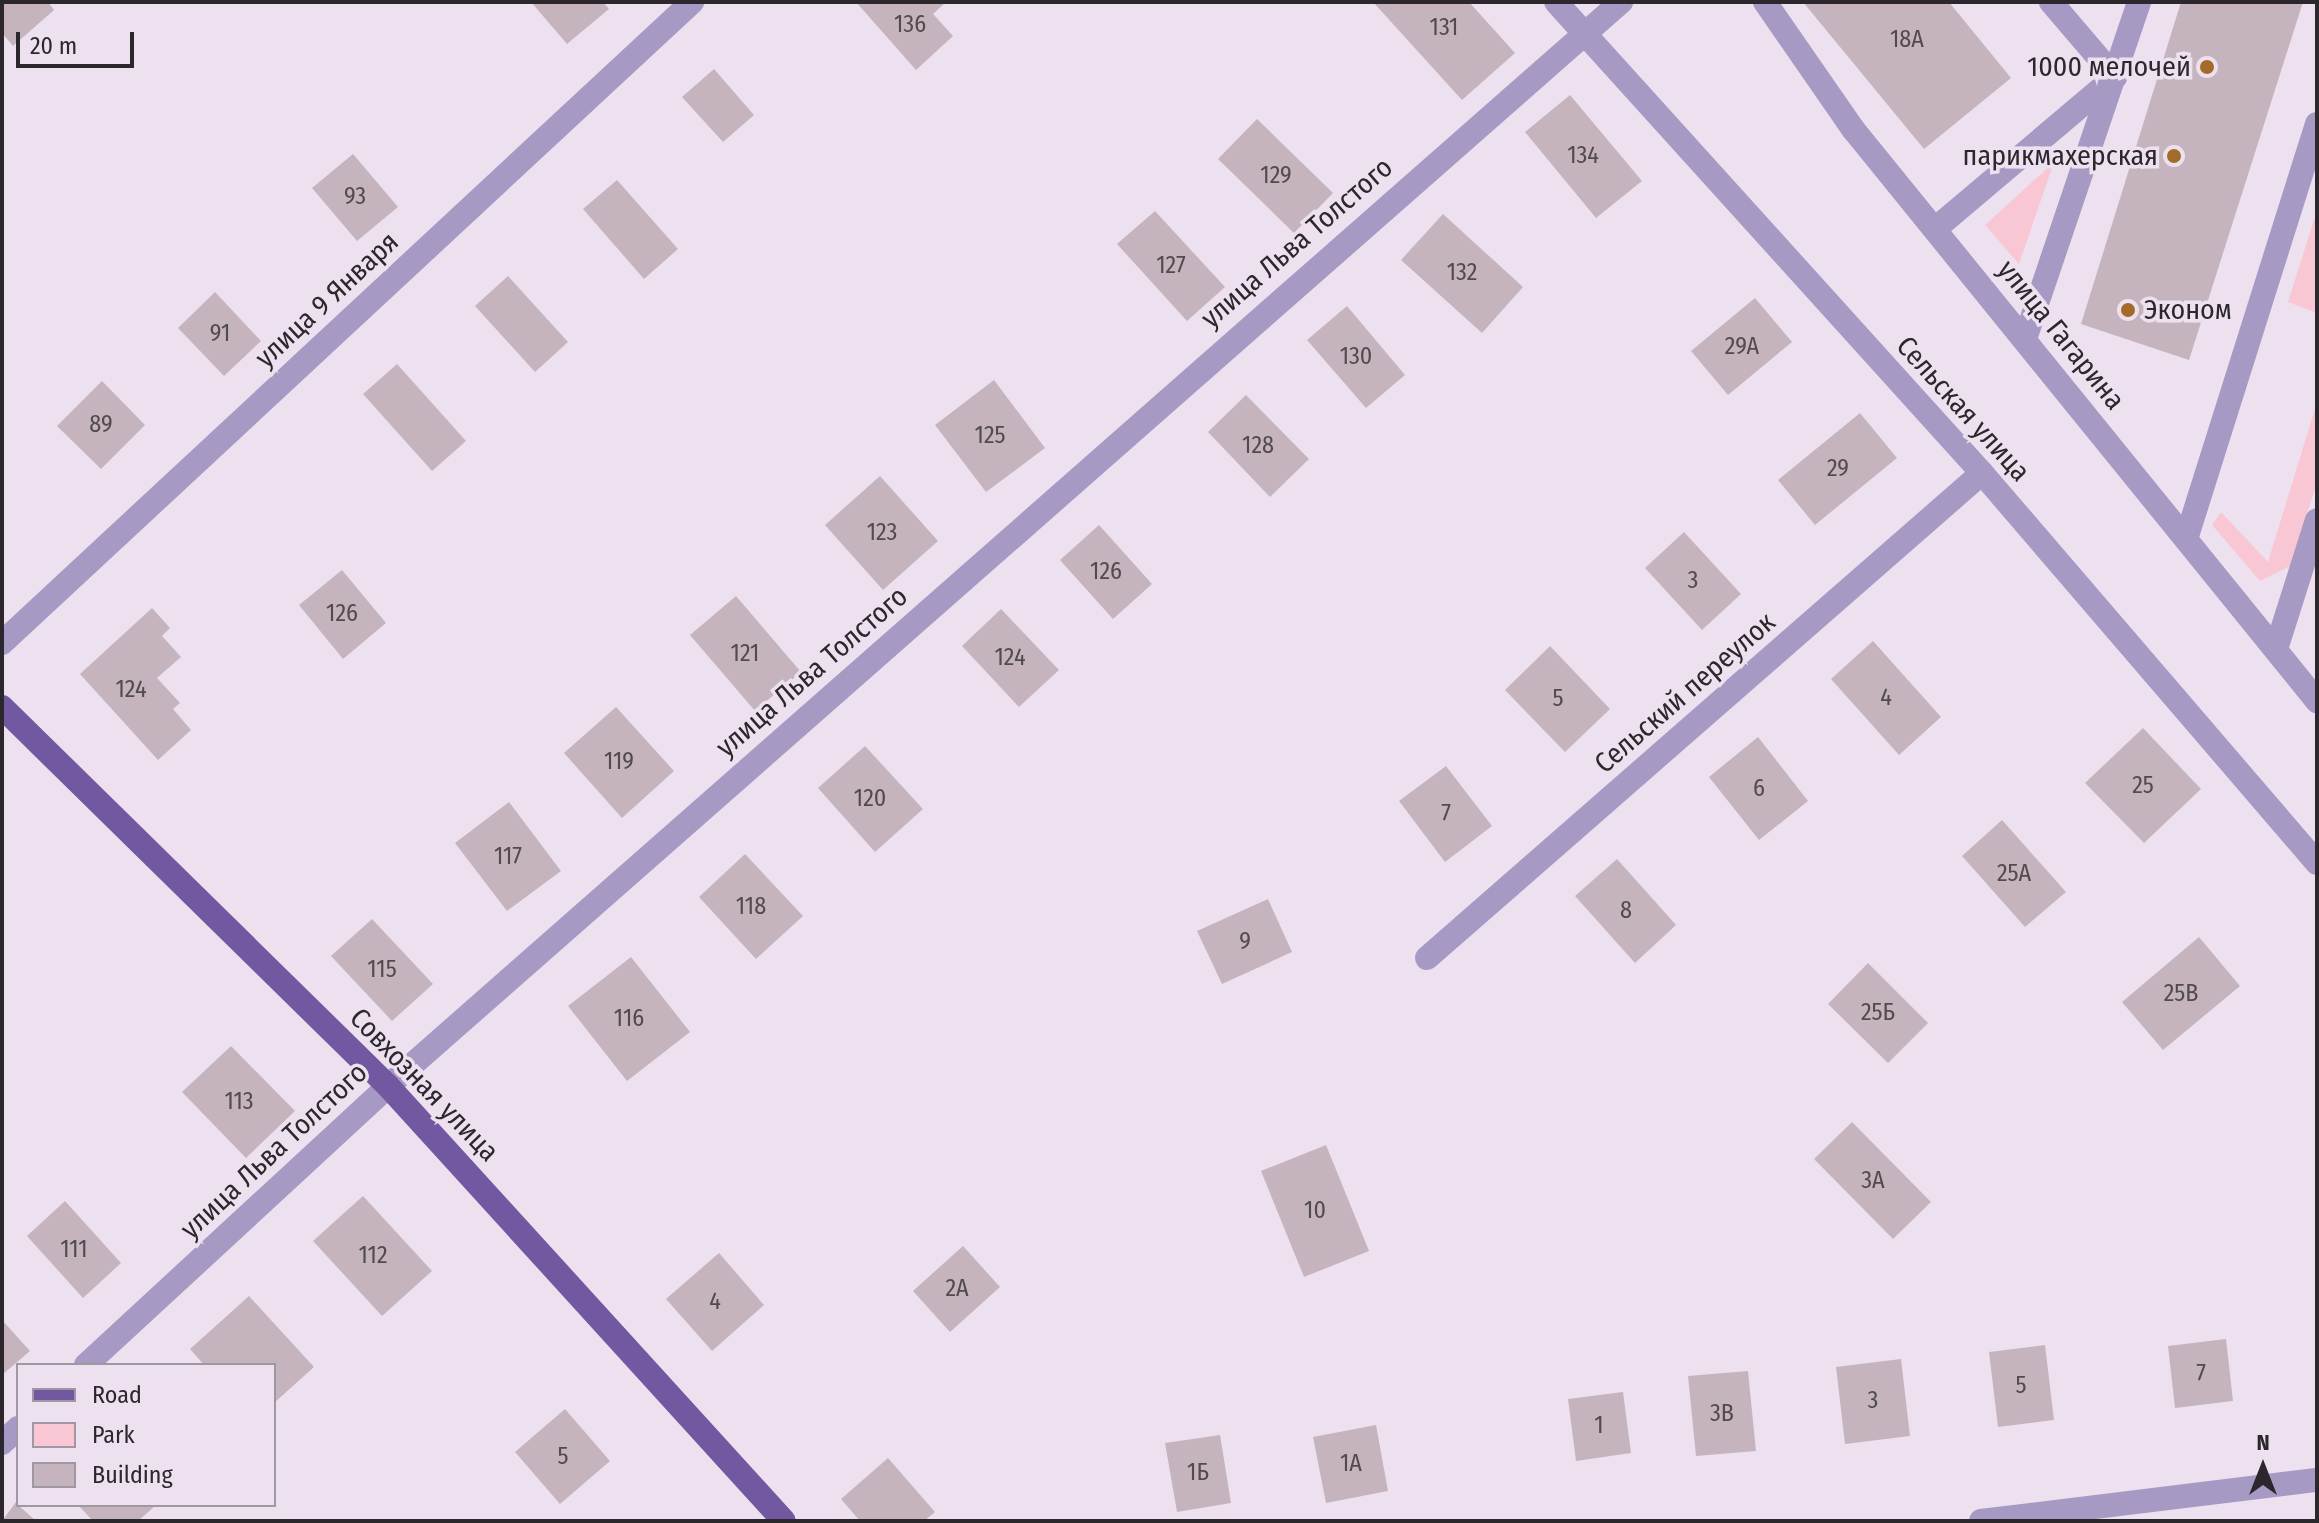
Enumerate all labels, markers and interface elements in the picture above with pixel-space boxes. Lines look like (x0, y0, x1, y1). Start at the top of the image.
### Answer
house number: 136 (894, 11, 926, 39)
house number: 131 (1430, 14, 1458, 42)
scale bar (20, 16, 138, 66)
house number: 18А (1890, 26, 1924, 54)
text: 20 m (30, 32, 77, 60)
place label: 1000 мелочей (2027, 50, 2191, 84)
marker: 1000 мелочей (2198, 58, 2216, 76)
place label: парикмахерская (1963, 139, 2158, 173)
house number: 134 (1567, 142, 1599, 170)
marker: парикмахерская (2165, 147, 2183, 165)
street label: улица Льва Толстого (1194, 151, 1400, 335)
house number: 129 (1260, 162, 1292, 190)
house number: 93 (344, 183, 366, 211)
street label: улица 9 Января (249, 225, 405, 375)
house number: 127 (1156, 252, 1186, 280)
street label: улица Гагарина (1990, 253, 2132, 417)
house number: 132 (1447, 259, 1477, 287)
place label: Эконом (2144, 293, 2232, 327)
marker: Эконом (2119, 301, 2137, 319)
house number: 91 (210, 320, 230, 348)
street label: Сельская улица (1889, 330, 2037, 488)
house number: 29А (1725, 333, 1759, 361)
house number: 130 (1340, 343, 1372, 371)
house number: 89 (89, 411, 113, 439)
house number: 125 (975, 422, 1005, 450)
house number: 128 (1242, 432, 1274, 460)
house number: 29 (1827, 455, 1849, 483)
house number: 123 (867, 519, 897, 547)
house number: 126 (1090, 558, 1122, 586)
house number: 3 (1688, 567, 1698, 595)
street label: улица Льва Толстого (709, 580, 915, 764)
house number: 126 (326, 600, 358, 628)
street label: Сельский переулок (1588, 606, 1782, 780)
house number: 121 (731, 640, 759, 668)
house number: 124 (994, 644, 1026, 672)
house number: 124 (115, 676, 147, 704)
house number: 4 (1880, 684, 1892, 712)
house number: 5 (1552, 685, 1564, 713)
house number: 119 (604, 748, 634, 776)
house number: 25 (2132, 772, 2154, 800)
house number: 6 (1753, 775, 1765, 803)
house number: 120 (854, 785, 886, 813)
house number: 7 (1441, 800, 1451, 828)
house number: 117 (494, 843, 522, 871)
house number: 25А (1997, 860, 2031, 888)
house number: 118 (736, 893, 766, 921)
house number: 8 (1620, 897, 1632, 925)
house number: 9 (1239, 928, 1251, 956)
house number: 115 (367, 956, 397, 984)
house number: 25В (2164, 980, 2198, 1008)
house number: 25Б (1861, 999, 1895, 1027)
street label: Совхозная улица (343, 1001, 505, 1169)
house number: 116 (614, 1005, 644, 1033)
street label: улица Льва Толстого (174, 1056, 374, 1246)
house number: 113 (224, 1088, 254, 1116)
house number: 3А (1861, 1167, 1885, 1195)
house number: 10 (1304, 1197, 1326, 1225)
house number: 111 (60, 1236, 88, 1264)
house number: 112 (359, 1242, 387, 1270)
house number: 2А (945, 1275, 969, 1303)
house number: 4 (709, 1288, 721, 1316)
house number: 7 (2196, 1360, 2206, 1388)
legend (16, 1363, 276, 1507)
house number: 5 (2015, 1372, 2027, 1400)
text: Road (92, 1381, 142, 1409)
house number: 3 (1868, 1387, 1878, 1415)
house number: 3В (1710, 1400, 1734, 1428)
house number: 1 (1594, 1412, 1604, 1440)
text: Park (92, 1421, 135, 1449)
north arrow (2223, 1427, 2303, 1507)
text: N (2256, 1429, 2270, 1456)
house number: 5 (557, 1443, 569, 1471)
house number: 1А (1340, 1450, 1362, 1478)
house number: 1Б (1187, 1459, 1209, 1487)
text: Building (92, 1461, 173, 1489)

